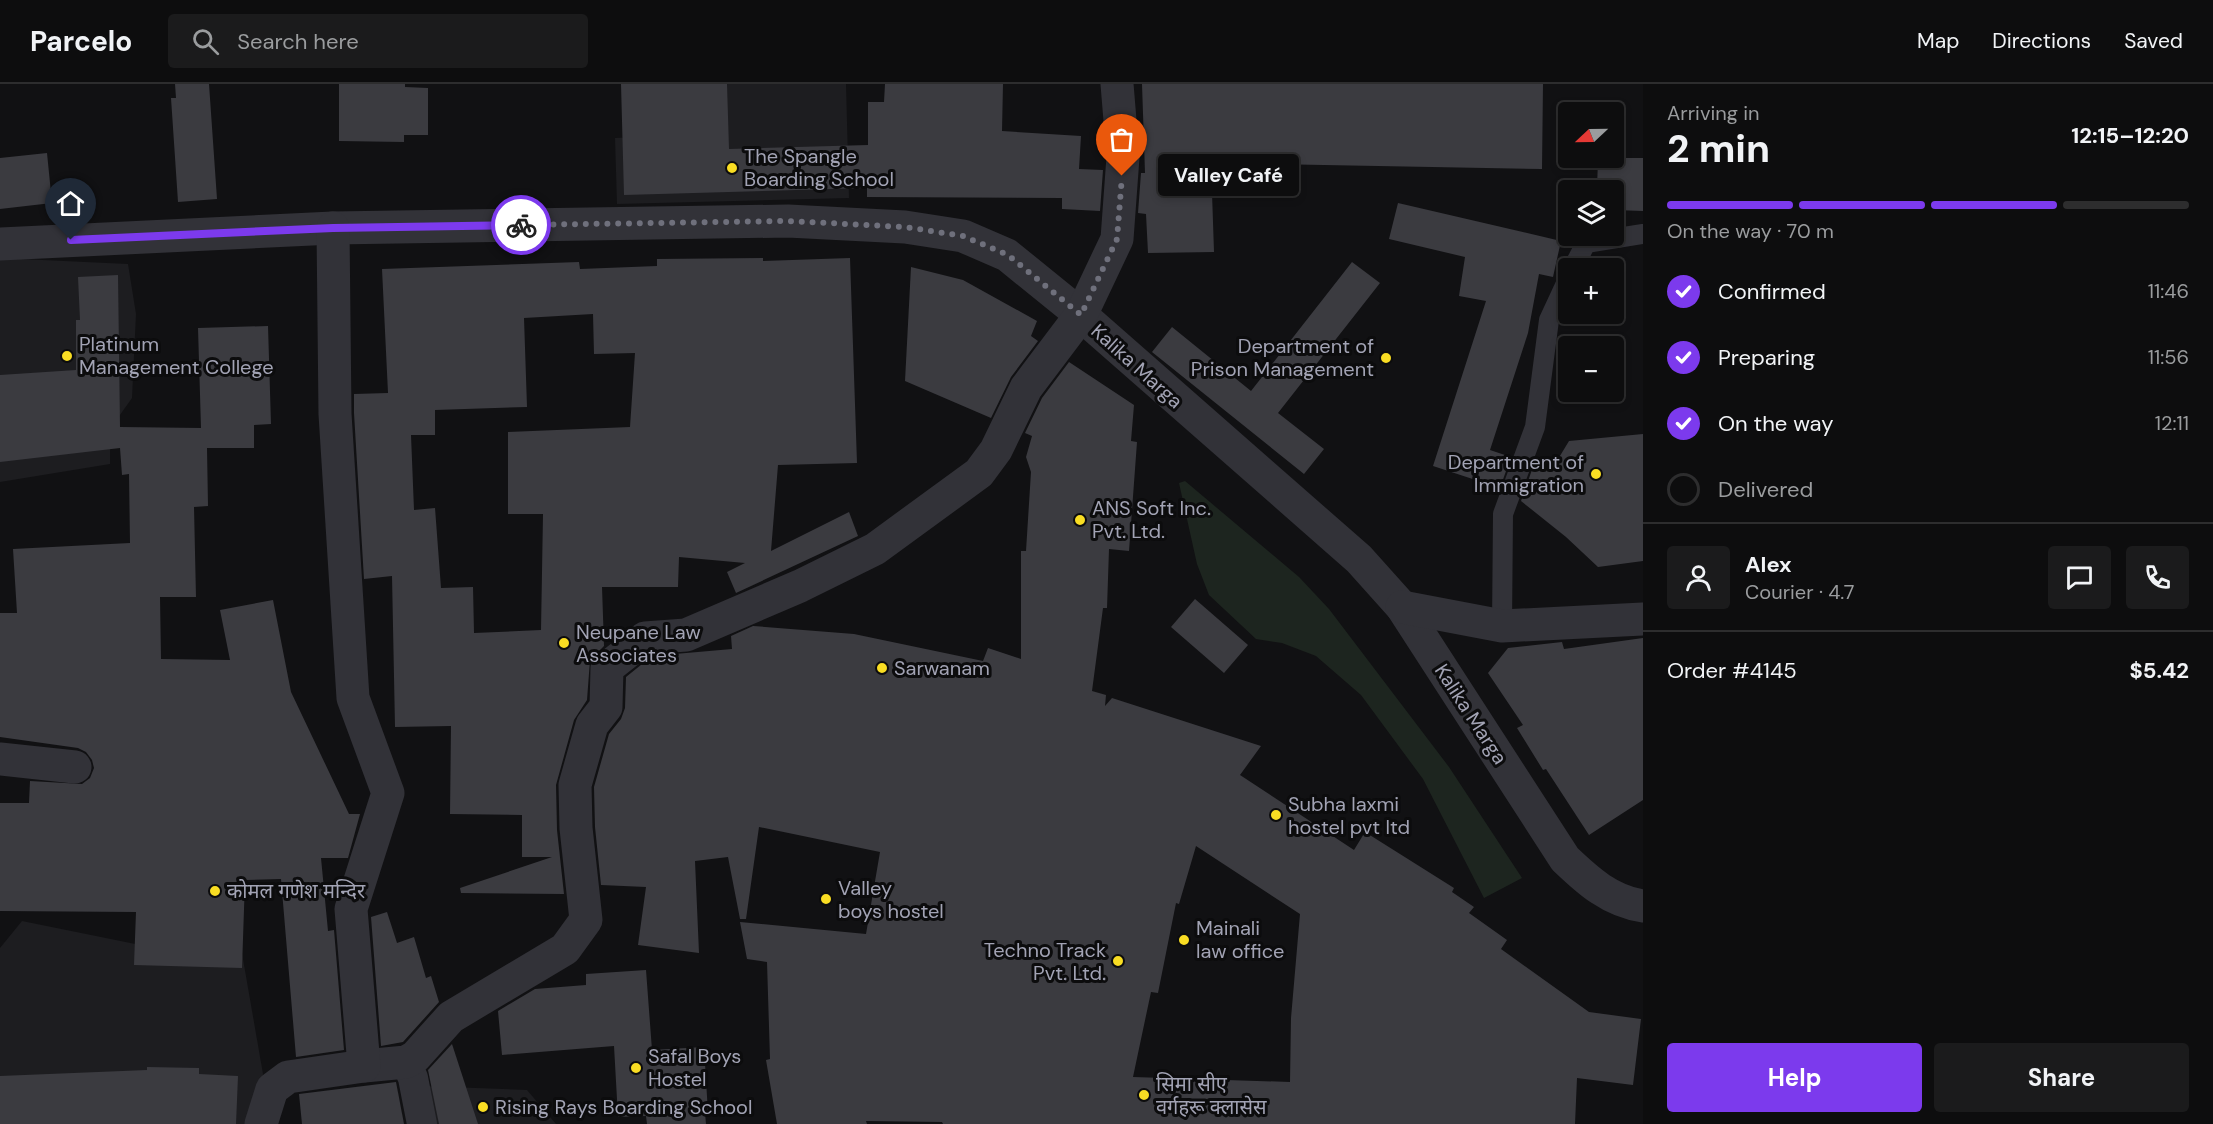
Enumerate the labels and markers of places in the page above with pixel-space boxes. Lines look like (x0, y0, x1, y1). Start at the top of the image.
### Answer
pin (1096, 114, 1147, 176)
place label: The Spangle Boarding School (744, 143, 894, 192)
callout: Valley Café (1158, 155, 1299, 197)
marker: The Spangle Boarding School (725, 161, 739, 175)
pin (45, 178, 96, 240)
place label: Platinum Management College (79, 331, 274, 380)
place label: Department of Prison Management (1191, 333, 1374, 382)
marker: Platinum Management College (60, 349, 74, 363)
marker: Department of Prison Management (1379, 351, 1393, 365)
place label: Department of Immigration (1448, 449, 1584, 498)
marker: Department of Immigration (1589, 467, 1603, 481)
place label: ANS Soft Inc. Pvt. Ltd. (1092, 495, 1211, 544)
marker: ANS Soft Inc. Pvt. Ltd. (1073, 513, 1087, 527)
place label: Neupane Law Associates (576, 619, 701, 668)
marker: Neupane Law Associates (557, 636, 571, 650)
place label: Sarwanam (894, 655, 990, 681)
marker: Sarwanam (875, 661, 889, 675)
place label: Subha laxmi hostel pvt ltd (1288, 791, 1410, 840)
marker: Subha laxmi hostel pvt ltd (1269, 808, 1283, 822)
place label: Valley boys hostel (838, 875, 944, 924)
place label: कोमल गणेश मन्दिर (227, 878, 366, 904)
marker: कोमल गणेश मन्दिर (208, 884, 222, 898)
marker: Valley boys hostel (819, 892, 833, 906)
place label: Mainali law office (1196, 915, 1284, 964)
marker: Mainali law office (1177, 933, 1191, 947)
place label: Techno Track Pvt. Ltd. (984, 937, 1106, 986)
marker: Techno Track Pvt. Ltd. (1111, 954, 1125, 968)
place label: Safal Boys Hostel (648, 1043, 741, 1092)
marker: Safal Boys Hostel (629, 1061, 643, 1075)
place label: सिमा सीए वर्गहरू क्लासेस (1156, 1071, 1267, 1120)
marker: सिमा सीए वर्गहरू क्लासेस (1137, 1088, 1151, 1102)
place label: Rising Rays Boarding School (495, 1094, 752, 1120)
marker: Rising Rays Boarding School (476, 1100, 490, 1114)

